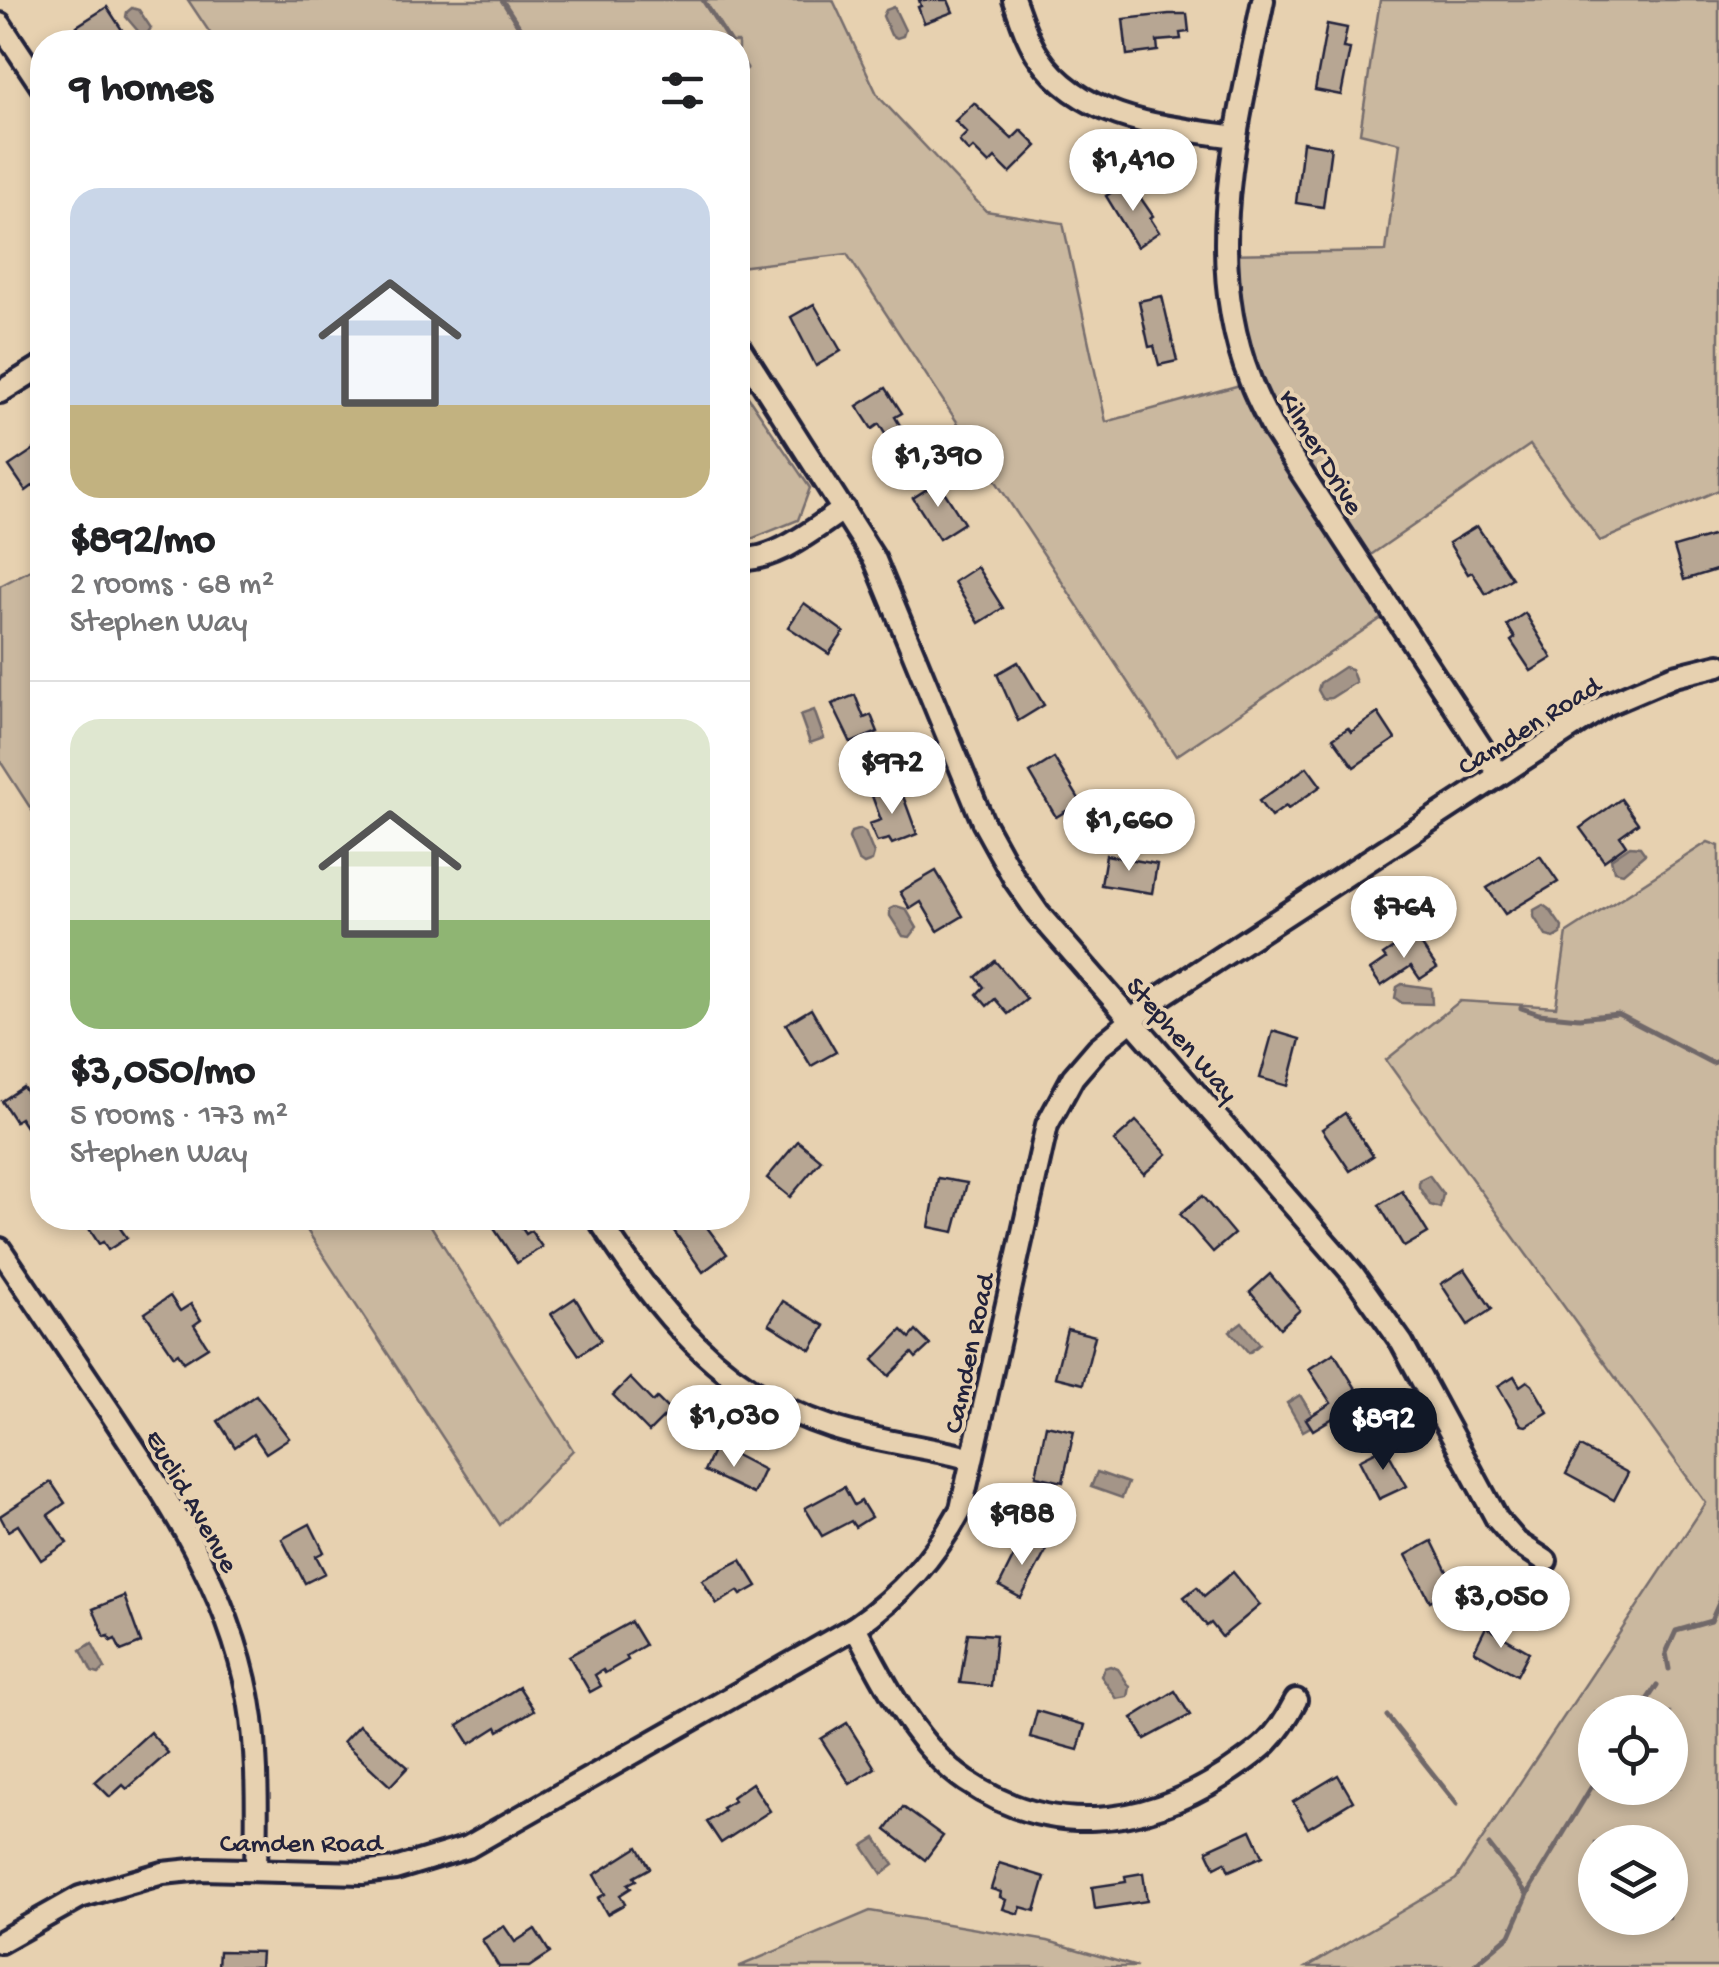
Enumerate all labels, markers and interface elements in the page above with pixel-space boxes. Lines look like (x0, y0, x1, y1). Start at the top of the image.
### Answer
icon: filters (655, 63, 710, 118)
text: 9 homes (70, 66, 212, 115)
pin: $1,410 (1052, 129, 1214, 214)
text: $1,410 (1091, 142, 1175, 180)
icon: home (300, 253, 480, 433)
street label: Kilmer Drive (1269, 385, 1370, 522)
pin: $1,390 (857, 425, 1019, 510)
text: $1,390 (894, 438, 982, 476)
text: $892/mo (70, 518, 215, 567)
text: 2 rooms · 68 m² (70, 567, 274, 605)
text: Stephen Way (70, 605, 247, 643)
street label: Camden Road (1453, 669, 1610, 785)
pin: $972 (833, 732, 951, 817)
text: $972 (861, 745, 923, 783)
icon: home (300, 784, 480, 964)
pin: $1,660 (1048, 789, 1210, 874)
text: $1,660 (1085, 802, 1173, 840)
pin: $764 (1345, 876, 1463, 961)
text: $764 (1373, 889, 1435, 927)
street label: Stephen Way (1117, 972, 1244, 1111)
text: $3,050/mo (70, 1049, 255, 1098)
text: 5 rooms · 173 m² (70, 1098, 288, 1136)
text: Stephen Way (70, 1136, 247, 1174)
street label: Camden Road (938, 1268, 1005, 1437)
pin: $1,030 (653, 1385, 815, 1470)
pin: $892 (1324, 1388, 1442, 1473)
text: $1,030 (689, 1398, 779, 1436)
text: $892 (1351, 1401, 1415, 1439)
street label: Euclid Avenue (136, 1425, 245, 1580)
pin: $988 (963, 1483, 1081, 1568)
text: $988 (989, 1496, 1055, 1534)
pin: $3,050 (1420, 1566, 1582, 1651)
text: $3,050 (1454, 1579, 1548, 1617)
map controls (1578, 1695, 1688, 1935)
button: locate (1578, 1695, 1688, 1805)
button: layers (1578, 1825, 1688, 1935)
street label: Camden Road (220, 1829, 385, 1862)

